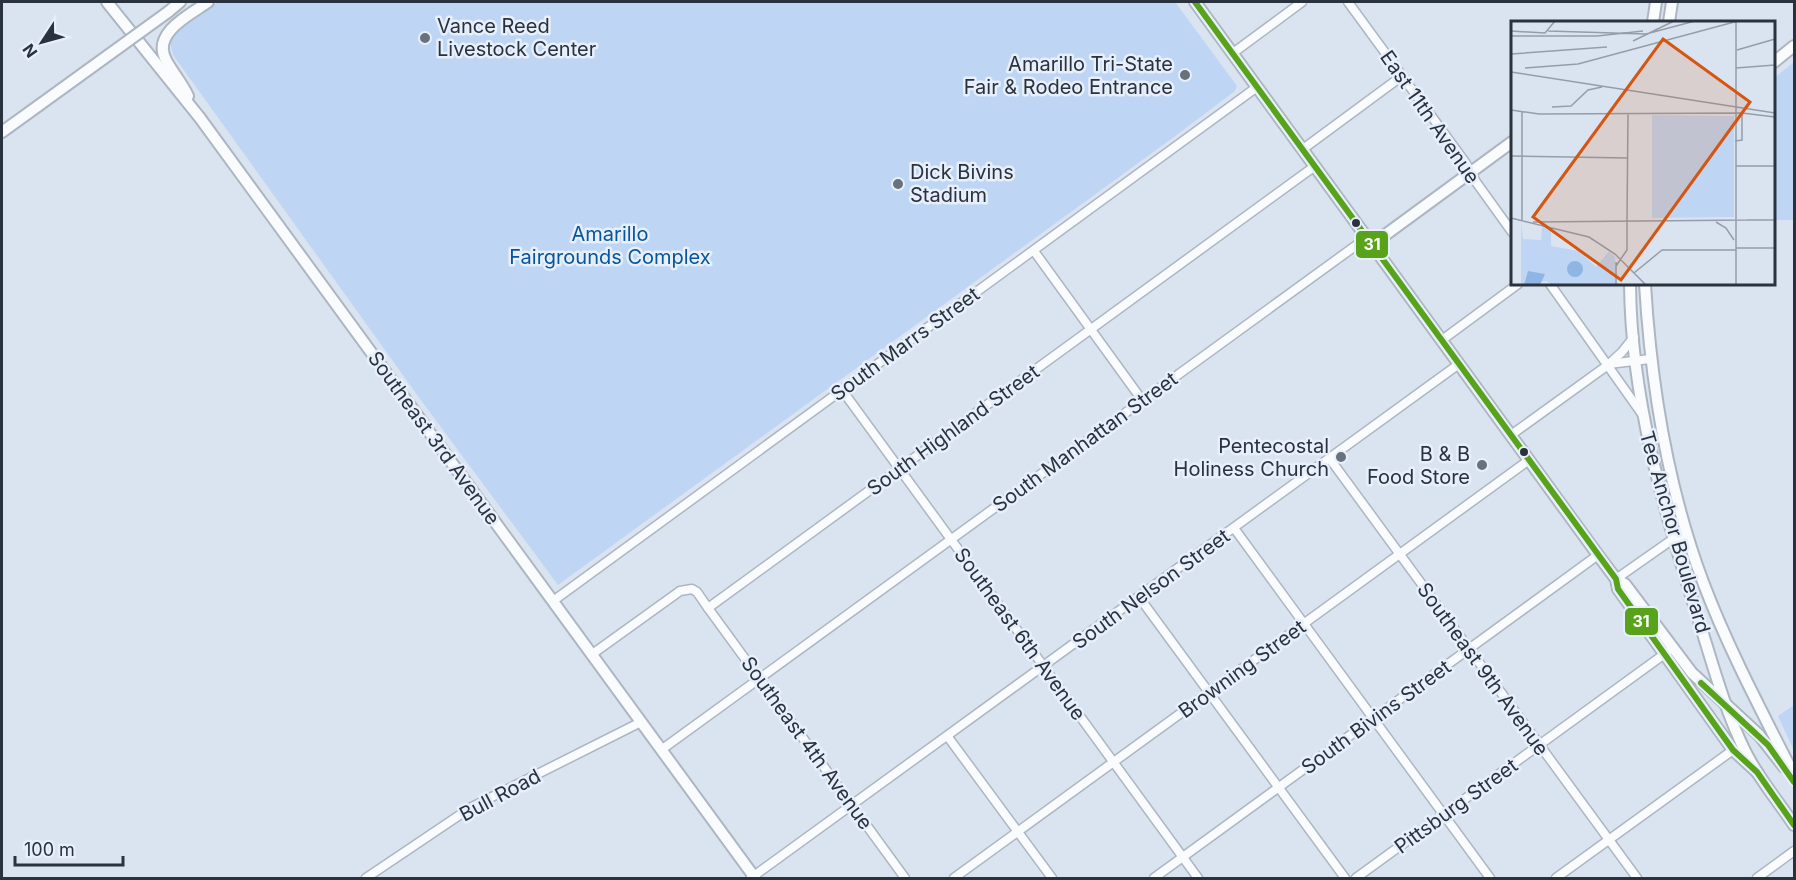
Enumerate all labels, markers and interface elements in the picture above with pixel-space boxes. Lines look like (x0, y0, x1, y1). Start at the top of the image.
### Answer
north arrow (12, 12, 72, 72)
place label: Vance Reed Livestock Center (437, 14, 597, 61)
inset map (1511, 21, 1775, 285)
marker: Vance Reed Livestock Center (418, 31, 432, 45)
text: N (18, 40, 42, 62)
street label: East 11th Avenue (1375, 46, 1485, 188)
place label: Amarillo Tri-State Fair & Rodeo Entrance (964, 52, 1173, 99)
marker: Amarillo Tri-State Fair & Rodeo Entrance (1178, 68, 1192, 82)
place label: Dick Bivins Stadium (910, 160, 1014, 207)
marker: Dick Bivins Stadium (891, 177, 905, 191)
unlabelled marker (1350, 217, 1362, 229)
park label: Amarillo Fairgrounds Complex (509, 222, 711, 269)
line badge: 31 (1355, 230, 1389, 259)
text: 31 (1363, 234, 1381, 254)
street label: South Marrs Street (826, 282, 984, 406)
street label: Southeast 3rd Avenue (363, 347, 505, 529)
street label: South Highland Street (862, 359, 1044, 500)
street label: South Manhattan Street (988, 367, 1182, 517)
street label: Tee Anchor Boulevard (1635, 428, 1715, 636)
place label: Pentecostal Holiness Church (1174, 434, 1329, 481)
place label: B & B Food Store (1367, 442, 1470, 489)
unlabelled marker (1518, 446, 1530, 458)
marker: Pentecostal Holiness Church (1334, 450, 1348, 464)
marker: B & B Food Store (1475, 458, 1489, 472)
street label: South Nelson Street (1068, 524, 1235, 654)
street label: Southeast 6th Avenue (949, 543, 1091, 725)
street label: Southeast 9th Avenue (1412, 578, 1554, 760)
line badge: 31 (1624, 607, 1659, 636)
text: 31 (1632, 611, 1650, 631)
street label: Browning Street (1174, 615, 1311, 723)
street label: Southeast 4th Avenue (736, 652, 878, 834)
street label: South Bivins Street (1297, 654, 1456, 779)
street label: Pittsburg Street (1390, 753, 1523, 859)
street label: Bull Road (455, 764, 545, 826)
scale bar (15, 829, 123, 867)
text: 100 m (24, 839, 75, 860)

